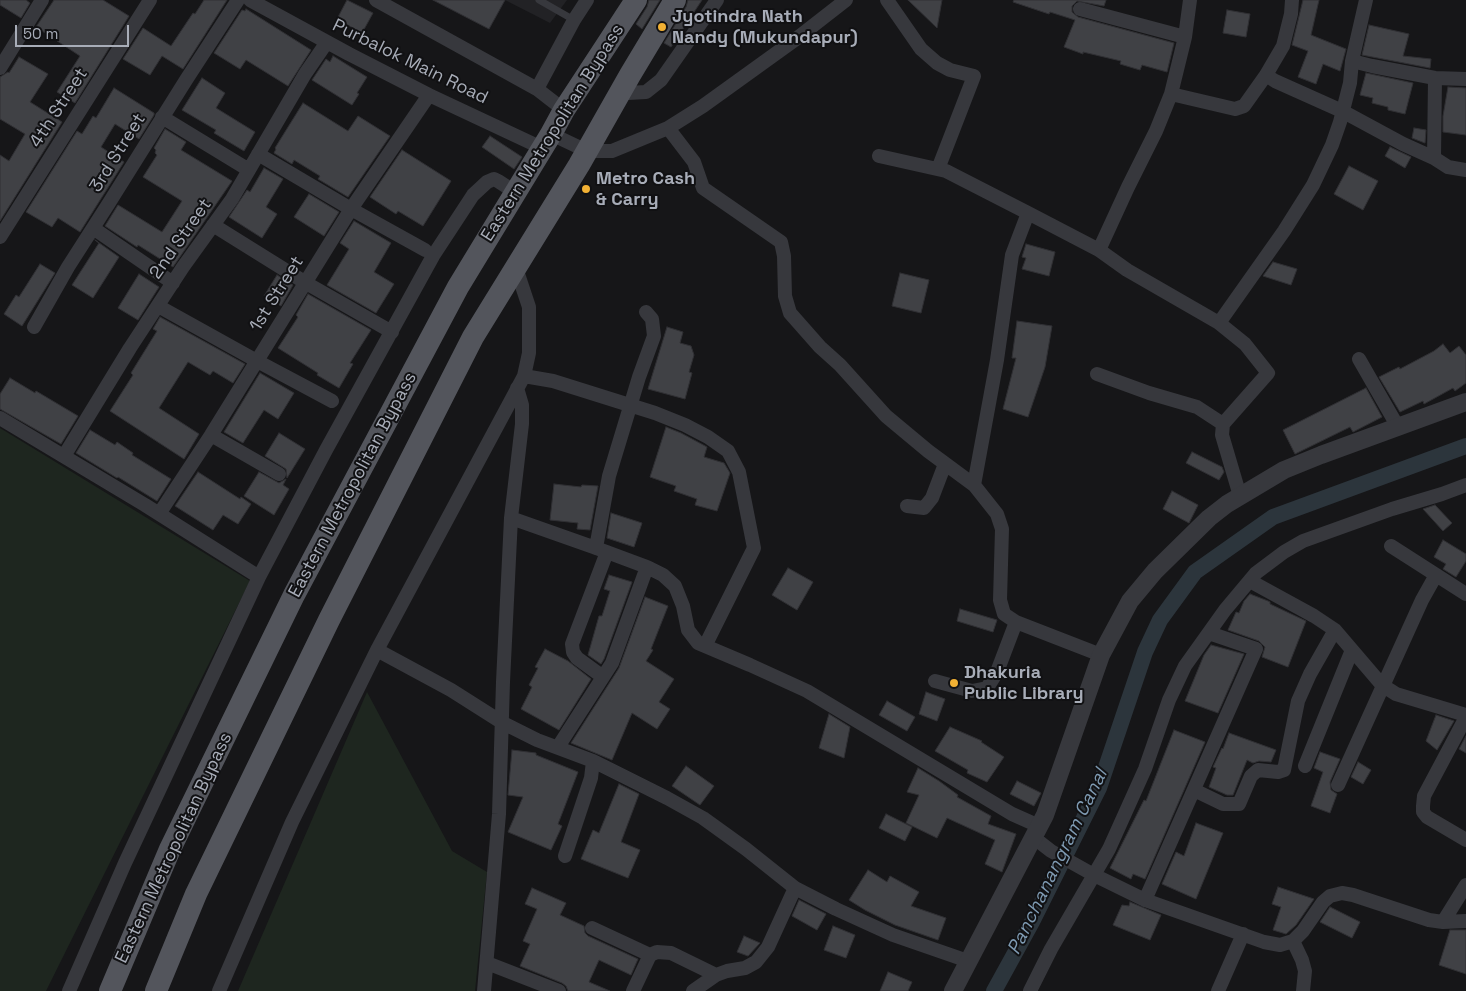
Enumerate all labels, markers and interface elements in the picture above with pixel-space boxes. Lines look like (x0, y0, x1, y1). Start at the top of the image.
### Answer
place label: Jyotindra Nath Nandy (Mukundapur) (672, 6, 858, 48)
scale bar (18, 15, 131, 47)
street label: Purbalok Main Road (329, 15, 491, 109)
street label: Eastern Metropolitan Bypass (477, 20, 629, 246)
marker: Jyotindra Nath Nandy (Mukundapur) (656, 21, 668, 33)
text: 50 m (23, 24, 58, 43)
street label: 4th Street (25, 64, 93, 152)
street label: 3rd Street (85, 110, 151, 196)
place label: Metro Cash & Carry (596, 168, 695, 210)
marker: Metro Cash & Carry (580, 183, 592, 195)
street label: 2nd Street (145, 195, 217, 283)
street label: 1st Street (245, 252, 309, 336)
street label: Eastern Metropolitan Bypass (284, 369, 422, 601)
place label: Dhakuria Public Library (964, 662, 1084, 704)
marker: Dhakuria Public Library (948, 677, 960, 689)
street label: Eastern Metropolitan Bypass (111, 729, 237, 967)
water label: Panchanangram Canal (1003, 766, 1113, 958)

